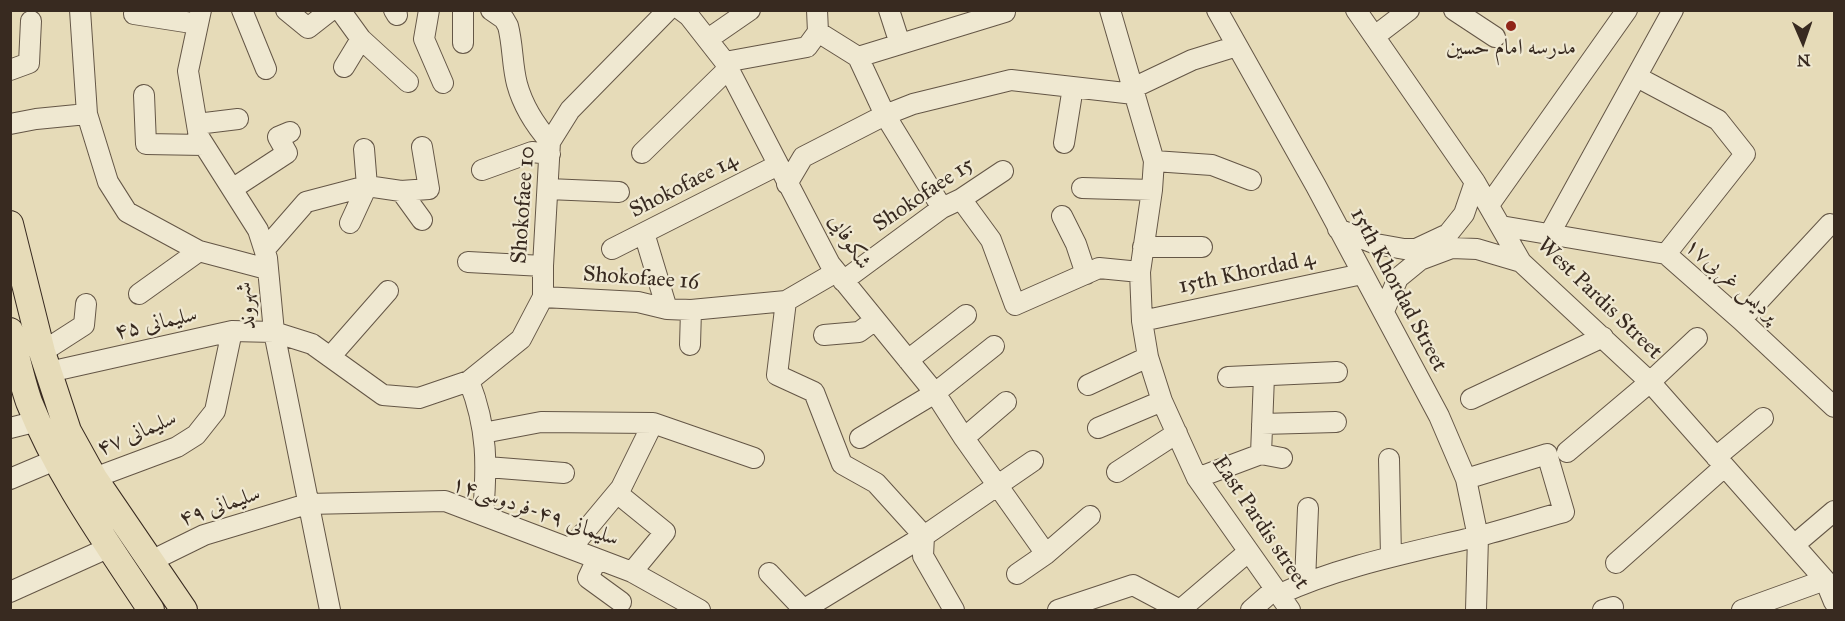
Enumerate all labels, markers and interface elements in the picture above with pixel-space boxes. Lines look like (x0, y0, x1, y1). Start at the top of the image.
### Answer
north arrow (1773, 12, 1833, 72)
marker: مدرسه امام حسین (1504, 19, 1518, 33)
place label: مدرسه امام حسین (1446, 36, 1576, 62)
text: N (1797, 51, 1811, 70)
street label: Shokofaee 10 (507, 145, 541, 265)
street label: Shokofaee 14 (626, 147, 742, 225)
street label: Shokofaee 15 (869, 152, 979, 238)
street label: 15th Khordad Street (1344, 204, 1452, 376)
street label: شکوفایی (822, 209, 876, 275)
street label: West Pardis Street (1531, 233, 1667, 365)
street label: پردیس غربی۱۷ (1679, 233, 1783, 329)
street label: 15th Khordad 4 (1176, 246, 1318, 300)
street label: Shokofaee 16 (582, 262, 700, 296)
street label: شهروند (231, 280, 263, 332)
street label: سلیمانی ۴۵ (112, 302, 200, 346)
street label: سلیمانی ۴۷ (93, 405, 181, 463)
street label: East Pardis street (1206, 451, 1314, 595)
street label: سلیمانی ۴۹-فردوسی۱۴ (448, 471, 622, 553)
street label: سلیمانی ۴۹ (176, 481, 264, 533)

